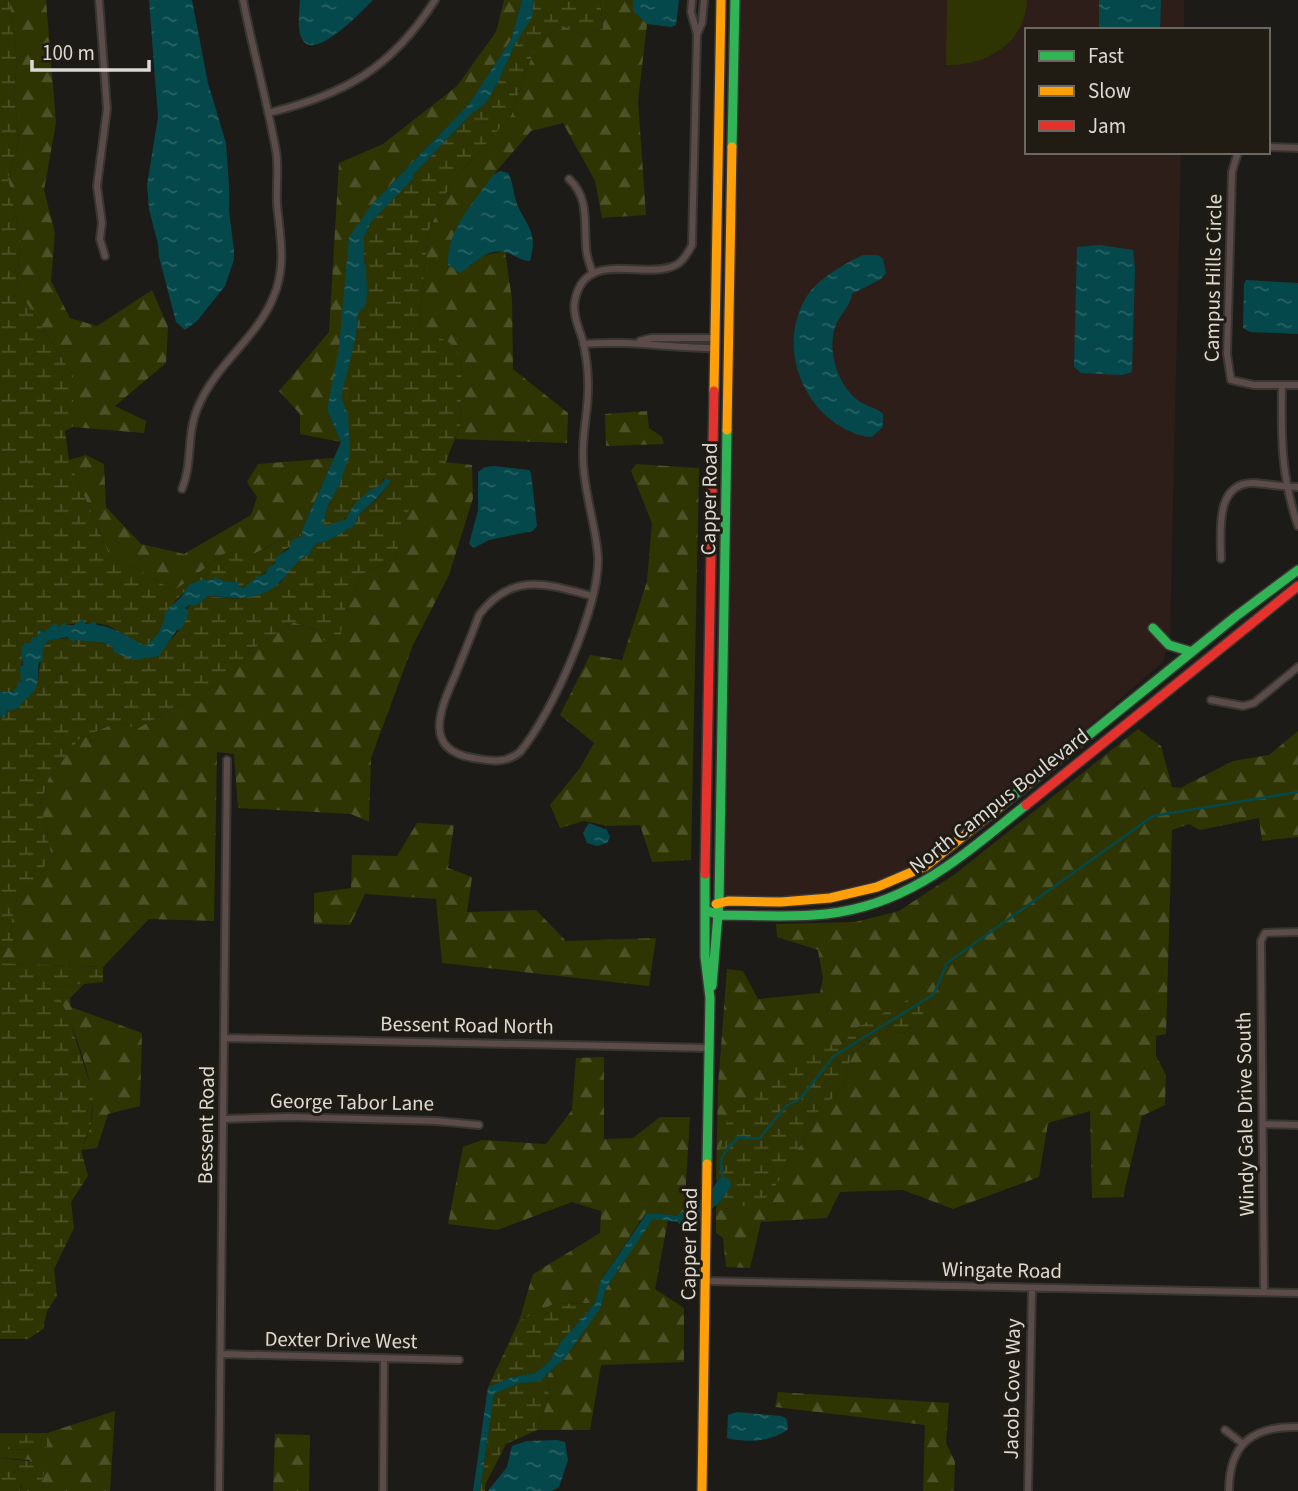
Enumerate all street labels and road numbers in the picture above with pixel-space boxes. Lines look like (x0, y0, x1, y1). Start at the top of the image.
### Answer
street label: Campus Hills Circle (1197, 194, 1229, 362)
street label: Capper Road (693, 442, 725, 556)
street label: North Campus Boulevard (903, 721, 1095, 881)
street label: Bessent Road North (380, 1008, 554, 1042)
street label: Windy Gale Drive South (1228, 1011, 1262, 1217)
street label: Bessent Road (190, 1065, 222, 1185)
street label: George Tabor Lane (270, 1086, 434, 1118)
street label: Capper Road (673, 1187, 705, 1301)
street label: Wingate Road (942, 1254, 1062, 1286)
street label: Jacob Cove Way (996, 1318, 1028, 1460)
street label: Dexter Drive West (264, 1324, 418, 1356)

